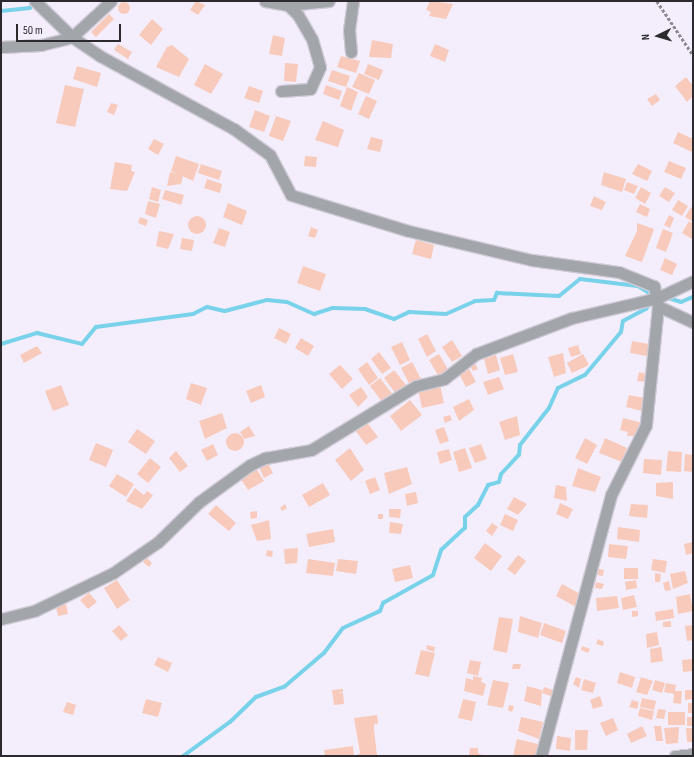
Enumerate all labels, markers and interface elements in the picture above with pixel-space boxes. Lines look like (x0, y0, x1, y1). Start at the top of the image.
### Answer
scale bar (18, 16, 123, 42)
north arrow (638, 16, 678, 56)
text: 50 m (23, 23, 43, 38)
text: N (639, 34, 652, 41)

